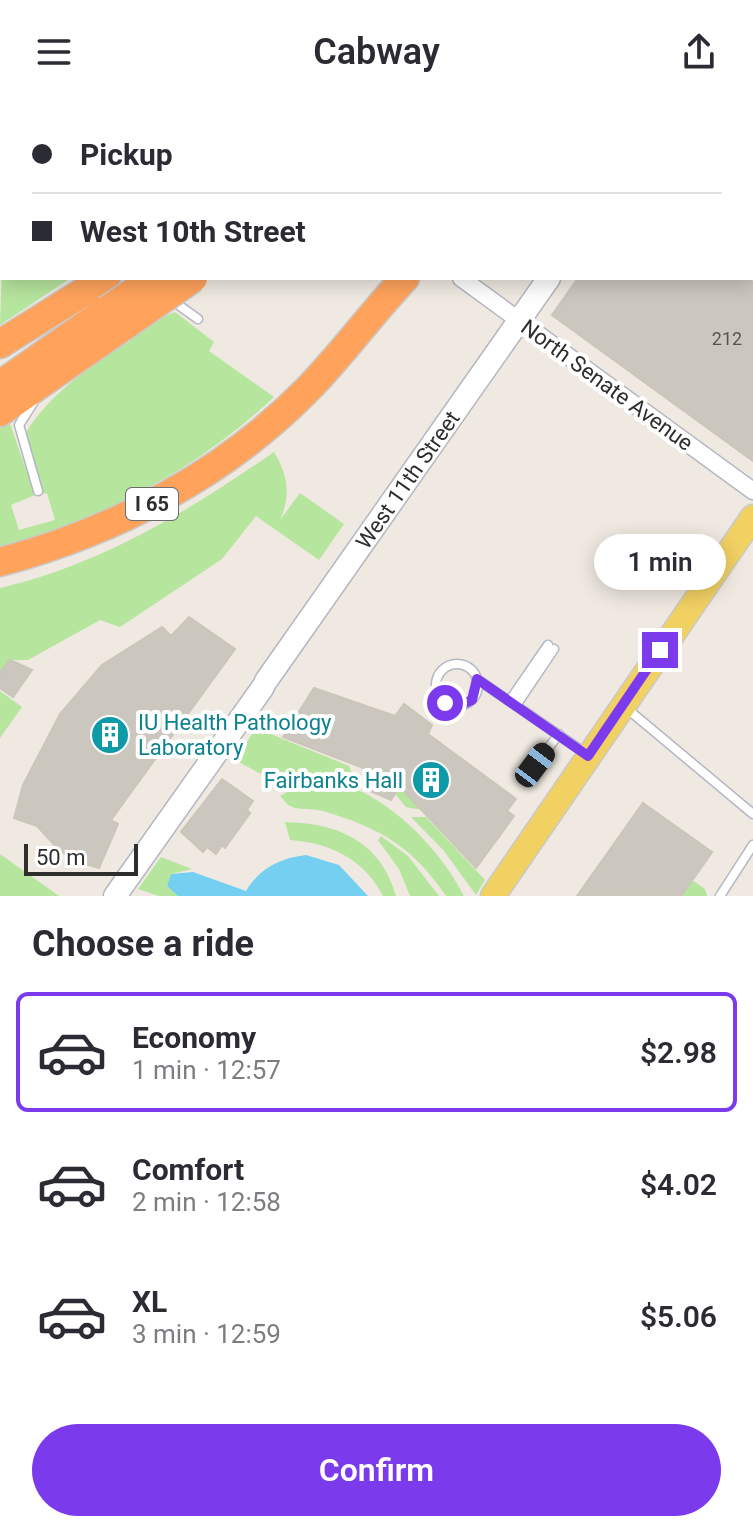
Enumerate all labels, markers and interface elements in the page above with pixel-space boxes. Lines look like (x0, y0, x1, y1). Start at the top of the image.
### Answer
icon: menu (32, 30, 76, 74)
icon: share (677, 30, 721, 74)
text: Cabway (313, 31, 440, 73)
text: Pickup (80, 137, 173, 172)
text: West 10th Street (80, 214, 306, 249)
street label: North Senate Avenue (516, 314, 698, 456)
house number: 212 (712, 328, 742, 349)
street label: West 11th Street (350, 406, 464, 553)
road number: I 65 (126, 488, 178, 520)
callout: 1 min (594, 534, 726, 590)
text: 1 min (627, 547, 693, 577)
route end (642, 632, 678, 668)
route start (427, 685, 463, 721)
place label: IU Health Pathology Laboratory (138, 710, 332, 760)
building icon: IU Health Pathology Laboratory (89, 714, 131, 756)
car (511, 739, 559, 791)
building icon: Fairbanks Hall (410, 759, 452, 801)
place label: Fairbanks Hall (264, 768, 403, 793)
scale bar (24, 840, 138, 876)
text: 50 m (36, 845, 85, 870)
text: Choose a ride (32, 923, 254, 965)
icon: car (36, 1016, 108, 1088)
text: Economy (132, 1020, 256, 1055)
text: $2.98 (640, 1035, 717, 1070)
text: 1 min · 12:57 (132, 1055, 281, 1085)
icon: car (36, 1148, 108, 1220)
text: Comfort (132, 1152, 244, 1187)
text: $4.02 (640, 1167, 717, 1202)
text: 2 min · 12:58 (132, 1187, 281, 1217)
icon: car (36, 1280, 108, 1352)
text: XL (132, 1284, 167, 1319)
text: $5.06 (640, 1299, 717, 1334)
text: 3 min · 12:59 (132, 1319, 281, 1349)
button: Confirm (32, 1424, 721, 1516)

